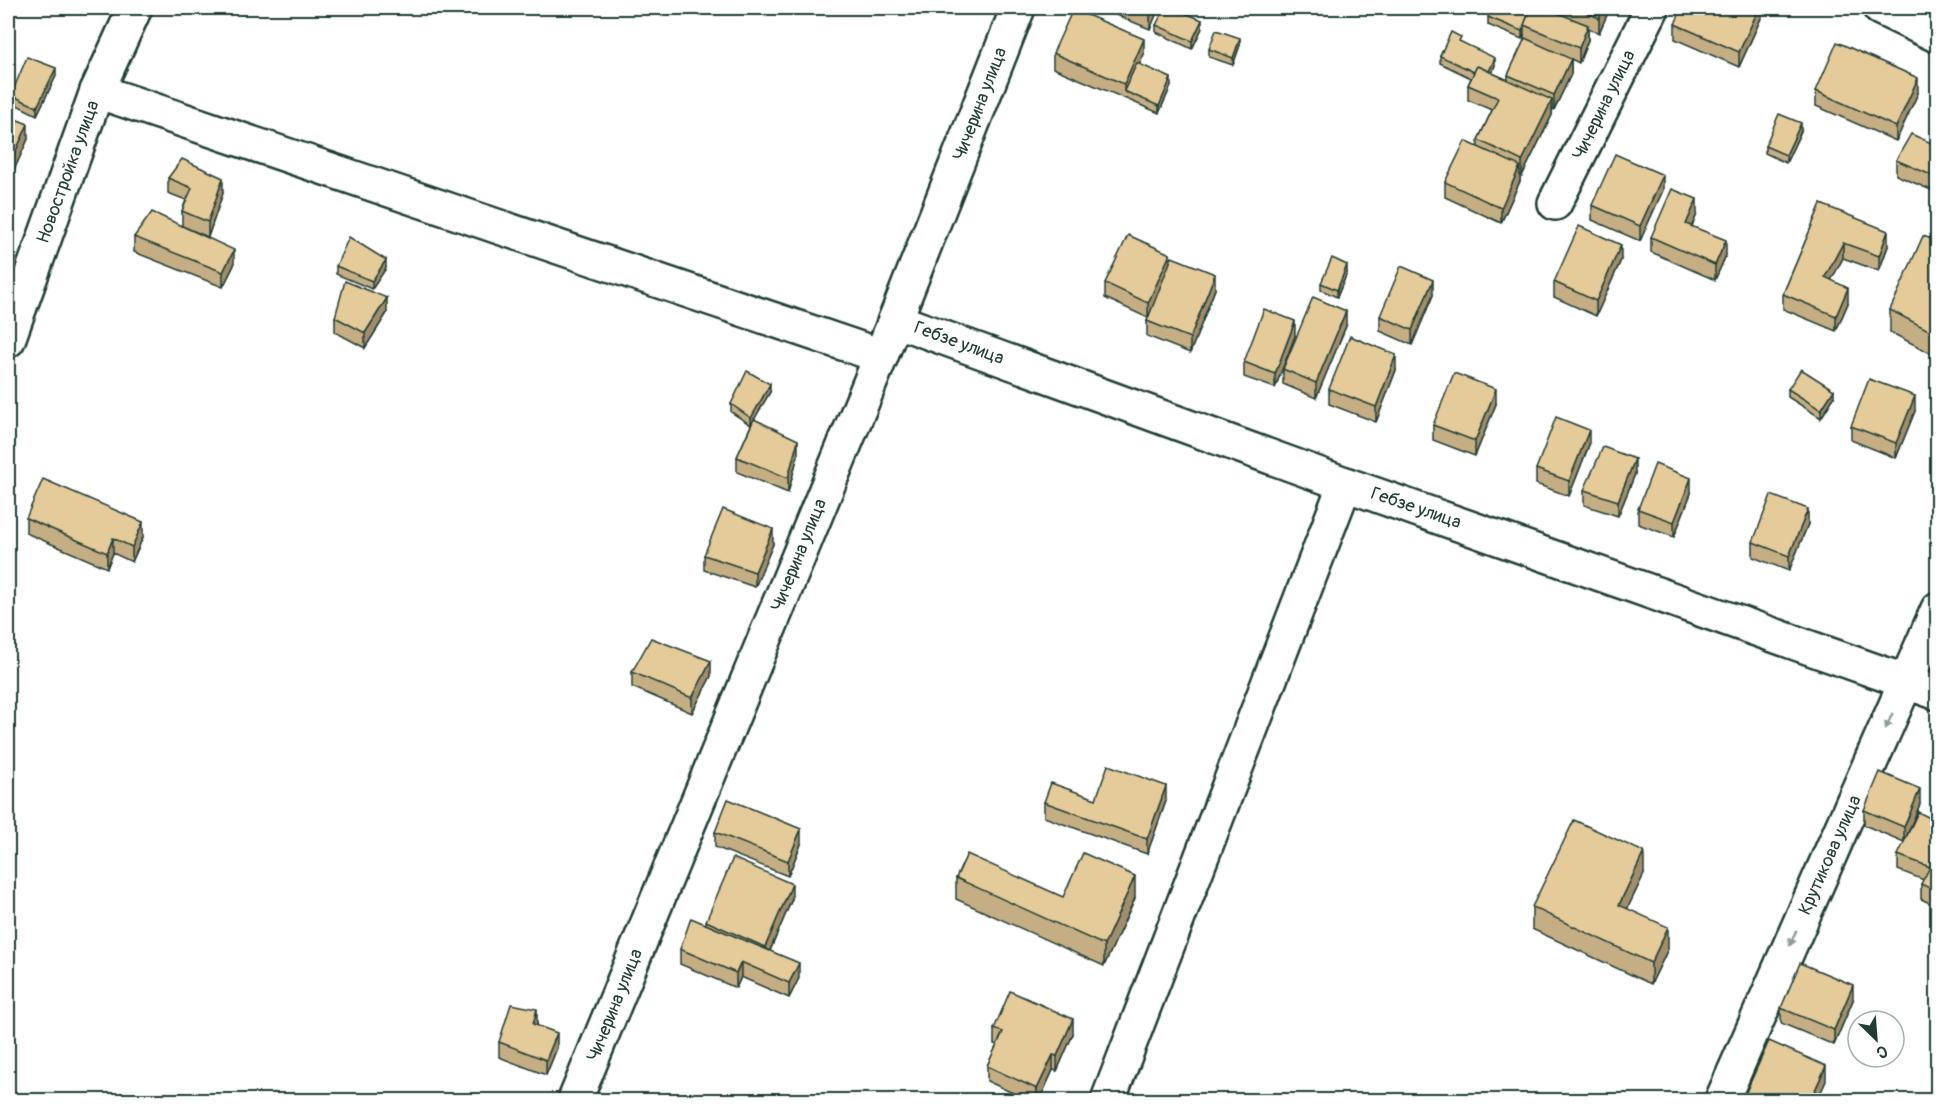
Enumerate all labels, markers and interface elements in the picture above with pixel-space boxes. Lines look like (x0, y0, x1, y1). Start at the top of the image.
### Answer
street label: Чичерина улица (948, 44, 1012, 164)
street label: Чичерина улица (1568, 46, 1640, 164)
street label: Новостройка улица (31, 97, 105, 247)
street label: Гебзе улица (911, 316, 1007, 370)
street label: Гебзе улица (1368, 482, 1464, 534)
street label: Чичерина улица (766, 495, 832, 615)
one-way arrow (1884, 712, 1893, 729)
street label: Крутикова улица (1793, 792, 1867, 918)
one-way arrow (1789, 929, 1798, 946)
street label: Чичерина улица (582, 945, 648, 1065)
north arrow (1846, 1009, 1906, 1069)
text: С (1873, 1041, 1891, 1063)

